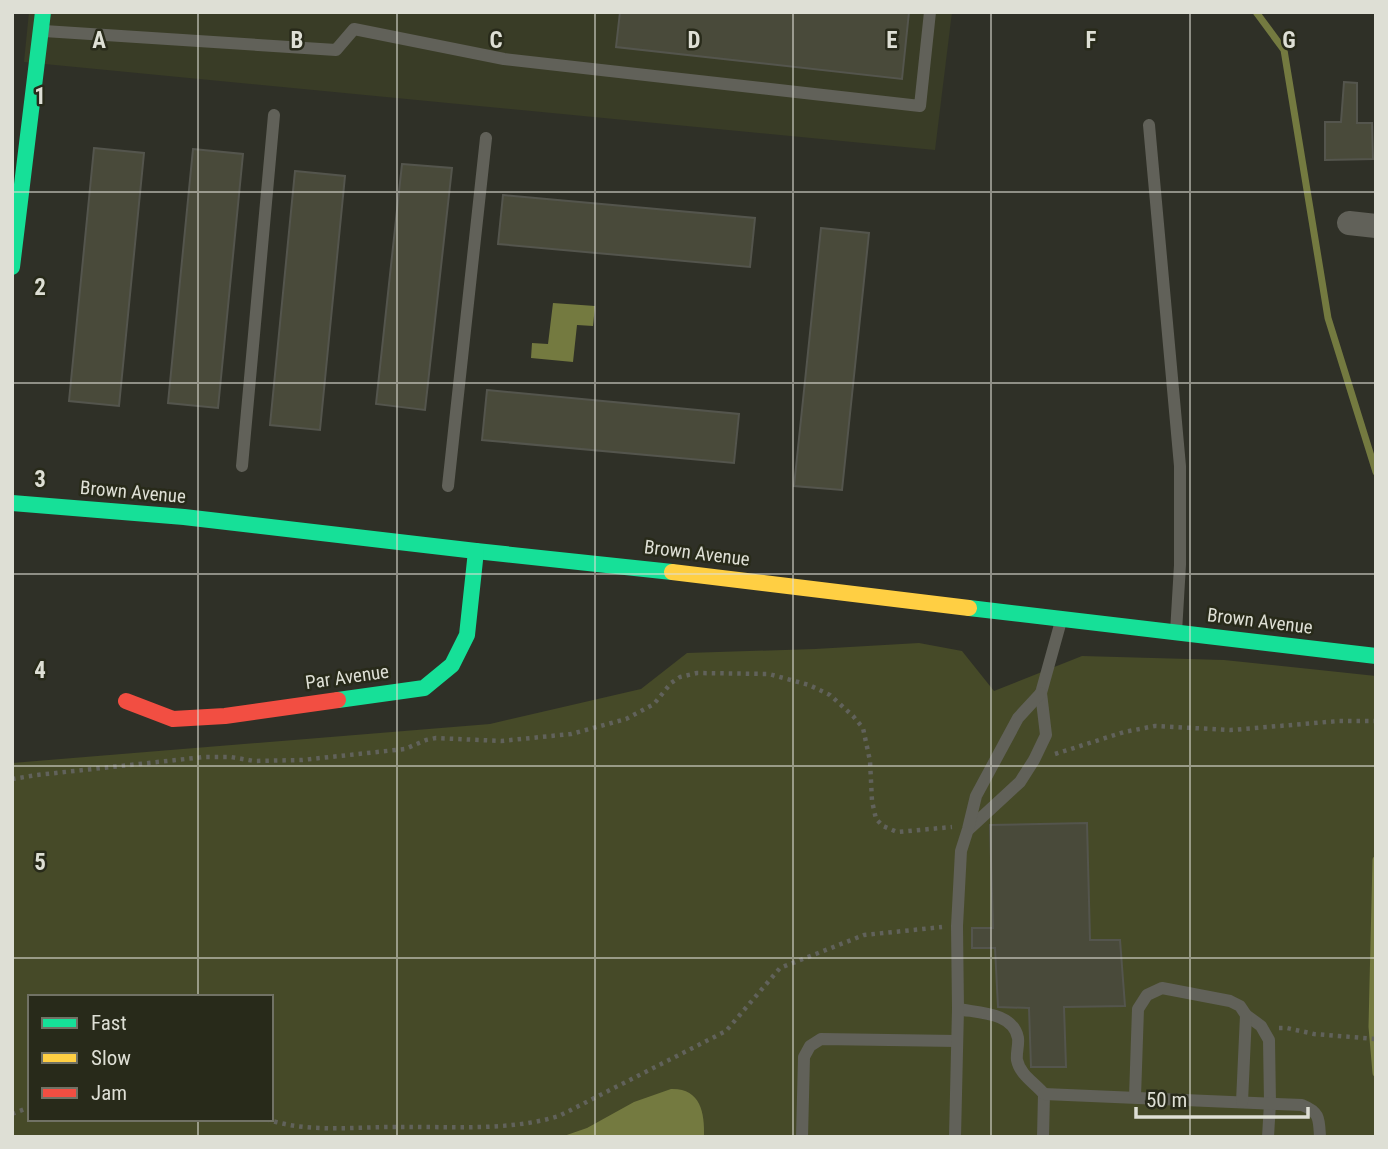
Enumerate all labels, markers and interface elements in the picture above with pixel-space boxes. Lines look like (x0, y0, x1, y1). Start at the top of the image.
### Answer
text: A (92, 27, 106, 54)
text: B (291, 27, 303, 54)
text: C (489, 27, 503, 54)
text: D (688, 27, 701, 54)
text: E (886, 27, 898, 54)
text: F (1086, 27, 1097, 54)
text: G (1282, 27, 1296, 54)
text: 1 (34, 83, 46, 110)
text: 2 (34, 274, 46, 301)
text: 3 (34, 466, 46, 493)
street label: Brown Avenue (79, 476, 187, 508)
street label: Brown Avenue (643, 535, 751, 571)
street label: Brown Avenue (1206, 603, 1314, 639)
text: 4 (34, 657, 46, 684)
street label: Par Avenue (304, 660, 390, 694)
text: 5 (34, 849, 46, 876)
legend (28, 995, 273, 1121)
text: Fast (91, 1011, 127, 1035)
text: Slow (91, 1046, 131, 1070)
scale bar (1136, 1076, 1308, 1120)
text: Jam (91, 1081, 127, 1105)
text: 50 m (1146, 1088, 1187, 1112)

